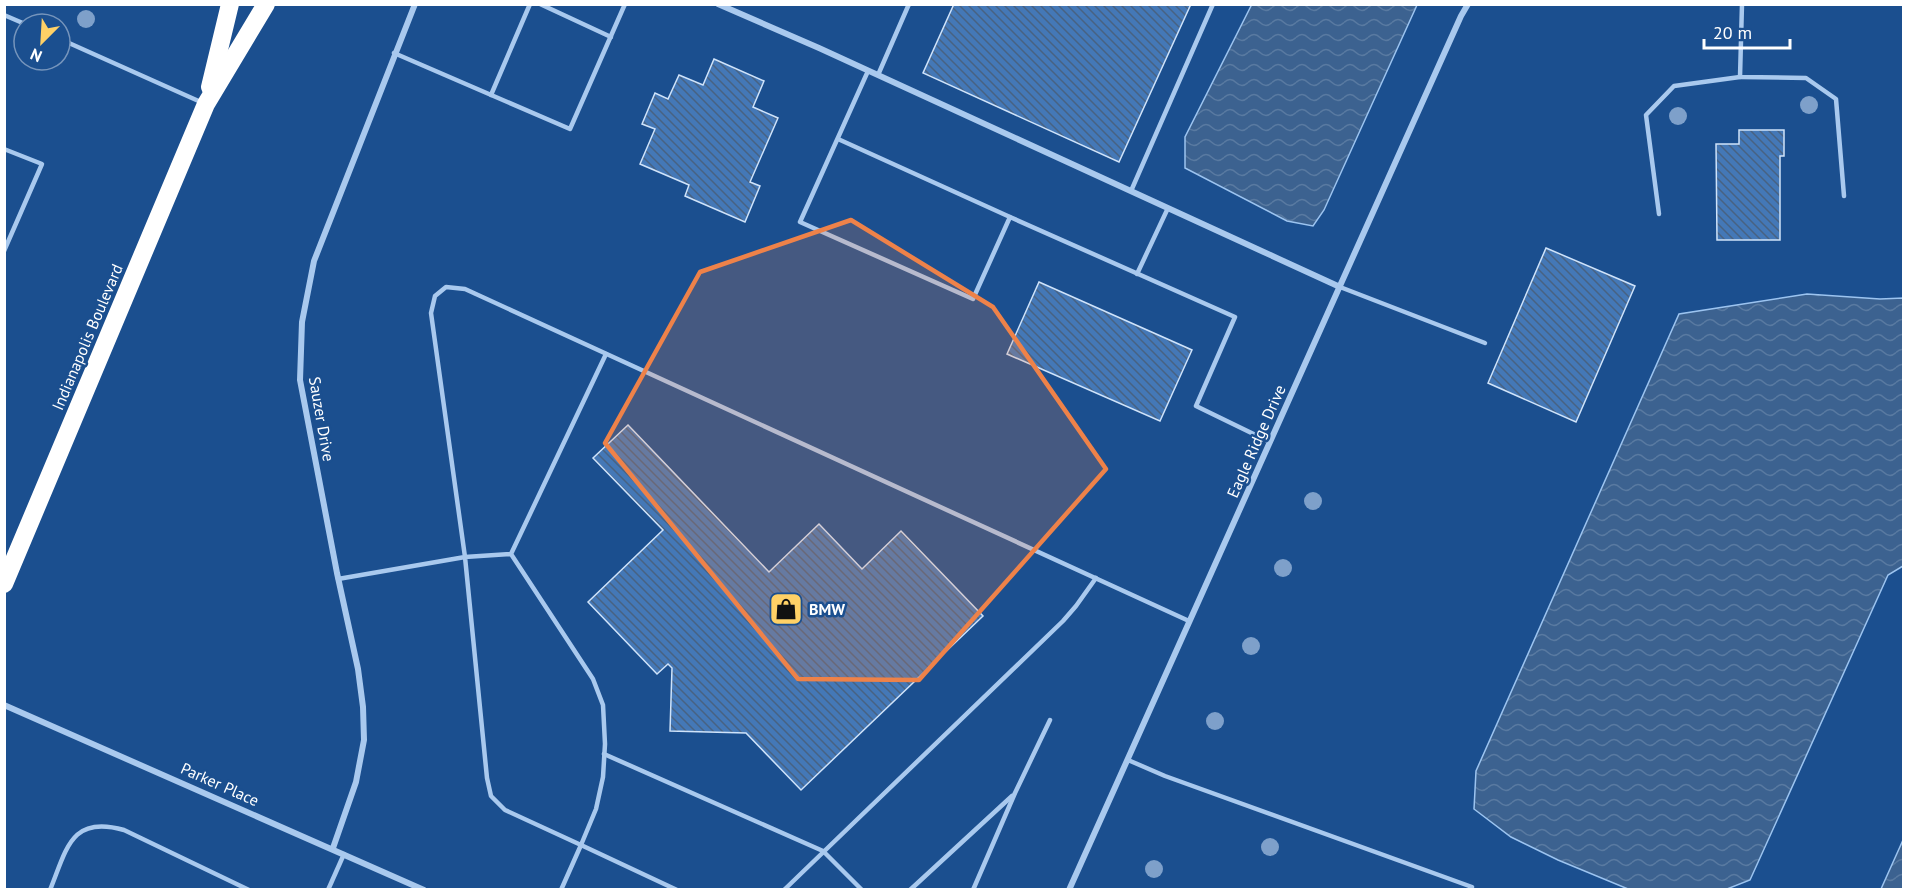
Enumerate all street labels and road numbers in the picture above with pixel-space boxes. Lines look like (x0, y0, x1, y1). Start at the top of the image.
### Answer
street label: Indianapolis Boulevard (47, 261, 127, 413)
street label: Sauzer Drive (305, 375, 339, 463)
street label: Eagle Ridge Drive (1222, 381, 1290, 501)
street label: Parker Place (178, 758, 262, 810)

